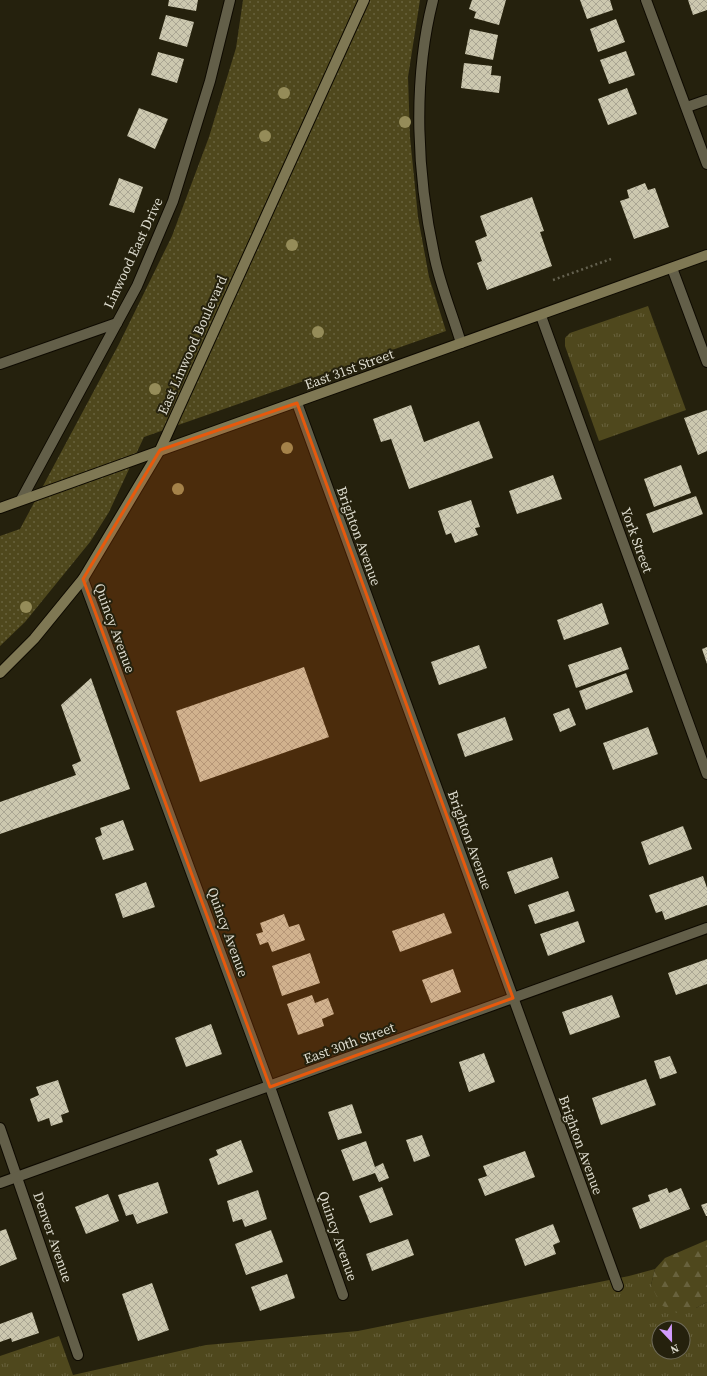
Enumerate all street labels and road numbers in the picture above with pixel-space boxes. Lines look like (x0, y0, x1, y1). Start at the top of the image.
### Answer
street label: Linwood East Drive (98, 194, 168, 312)
street label: East Linwood Boulevard (152, 272, 232, 418)
street label: East 31st Street (302, 343, 397, 394)
street label: Brighton Avenue (332, 484, 386, 588)
street label: York Street (616, 505, 658, 576)
street label: Quincy Avenue (90, 580, 140, 676)
street label: Brighton Avenue (443, 788, 497, 892)
street label: Quincy Avenue (203, 884, 253, 980)
street label: East 30th Street (301, 1017, 398, 1069)
street label: Brighton Avenue (554, 1093, 608, 1197)
street label: Quincy Avenue (313, 1188, 363, 1284)
street label: Denver Avenue (28, 1189, 78, 1285)

